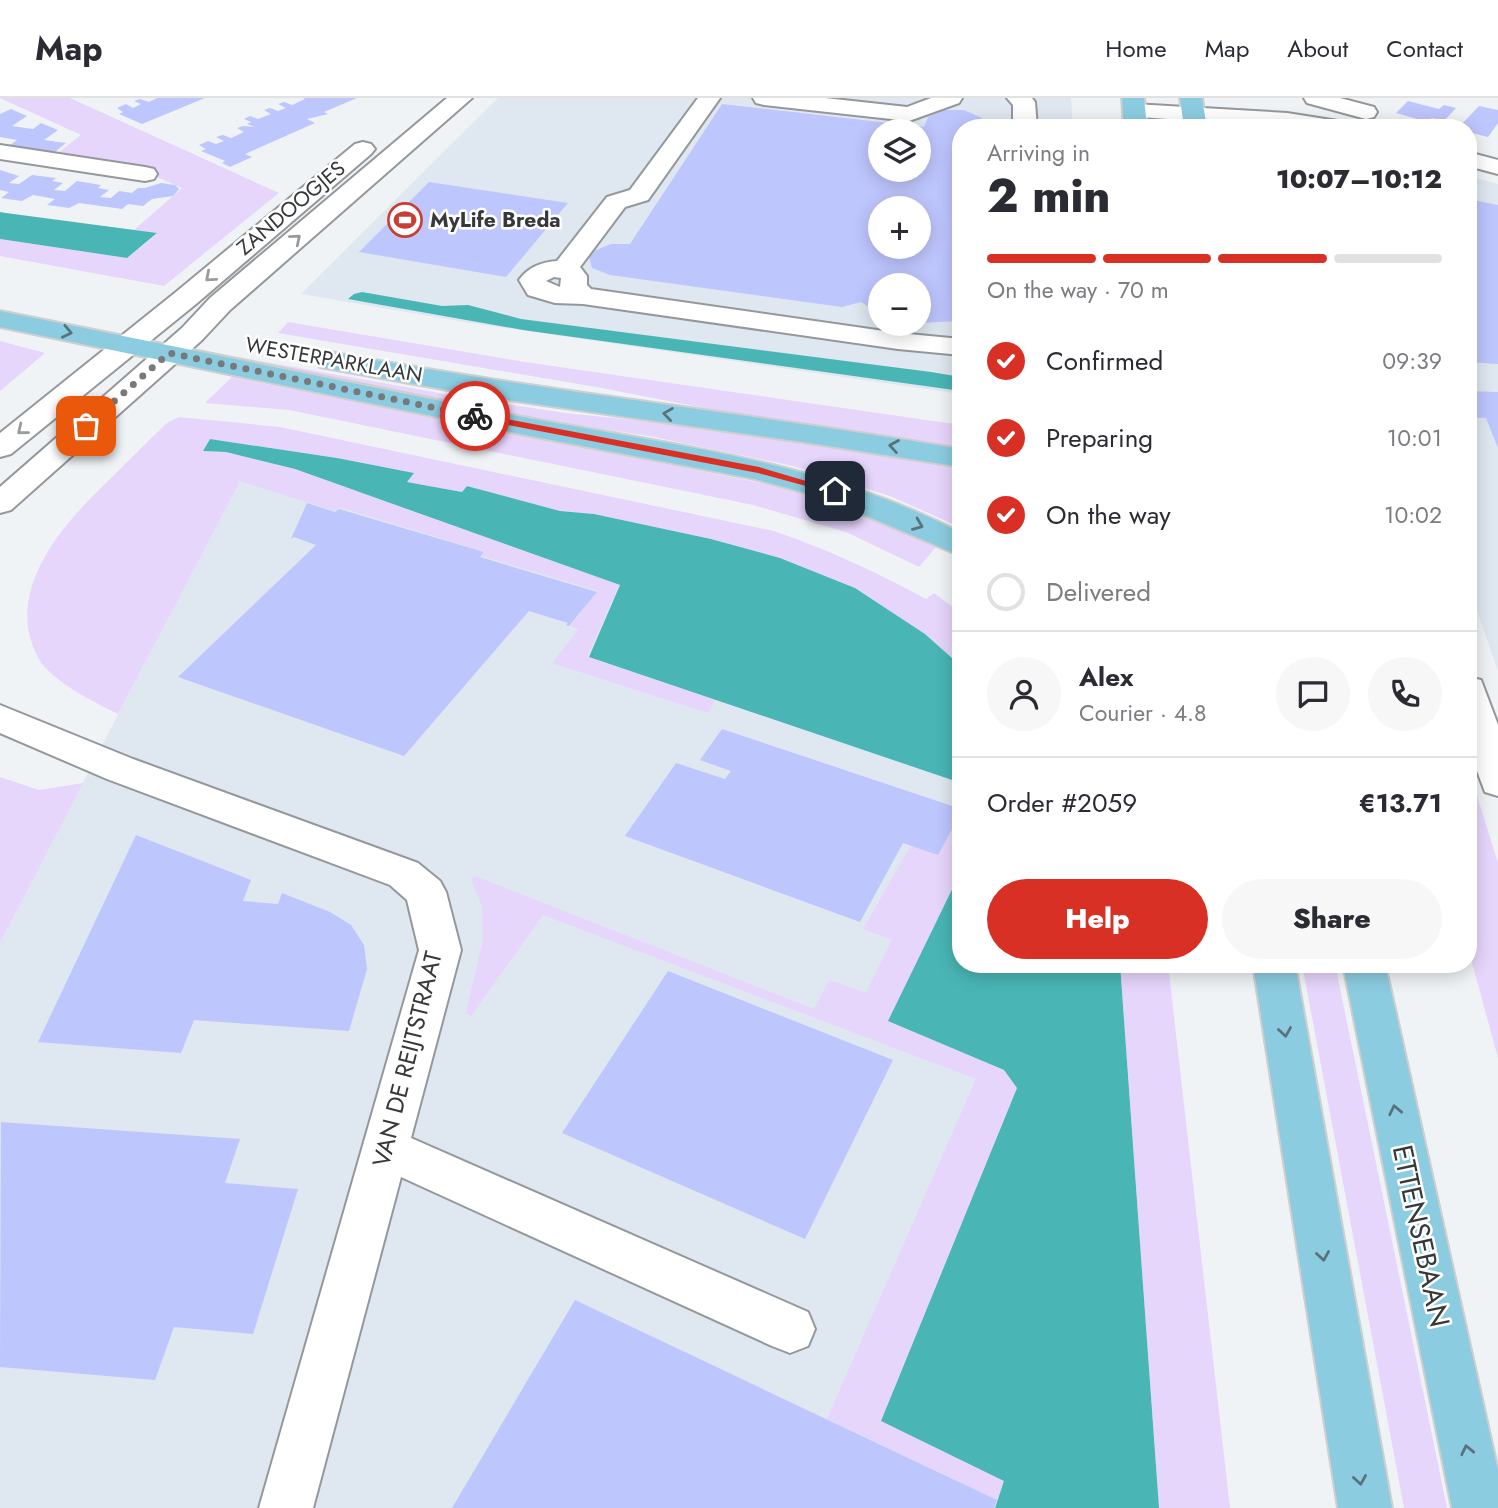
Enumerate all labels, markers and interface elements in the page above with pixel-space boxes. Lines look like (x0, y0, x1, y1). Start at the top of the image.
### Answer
text: Map (35, 25, 103, 72)
text: Home (1105, 31, 1167, 66)
text: Map (1205, 31, 1249, 66)
text: About (1287, 31, 1348, 66)
text: Contact (1386, 31, 1463, 66)
map controls (868, 119, 931, 336)
button: layers (868, 119, 931, 182)
text: Arriving in (987, 136, 1090, 170)
street label: ZANDOOGJES (230, 154, 352, 262)
text: 10:07–10:12 (1276, 160, 1442, 198)
text: 2 min (987, 163, 1111, 229)
button: + (868, 196, 931, 259)
sports icon: MyLife Breda (386, 201, 424, 239)
place label: MyLife Breda (430, 205, 561, 235)
one-way arrow (289, 234, 301, 247)
one-way arrow (205, 269, 218, 281)
button: − (868, 273, 931, 336)
text: On the way · 70 m (987, 273, 1169, 307)
one-way arrow (61, 324, 73, 339)
street label: WESTERPARKLAAN (243, 330, 425, 390)
icon: check (987, 342, 1025, 380)
text: Confirmed (1046, 342, 1163, 380)
text: 09:39 (1382, 344, 1442, 378)
courier (440, 381, 510, 451)
pin (56, 396, 116, 456)
icon: bike (456, 397, 494, 435)
one-way arrow (663, 406, 674, 421)
icon: bag (67, 407, 105, 445)
icon: check (987, 419, 1025, 457)
text: Preparing (1046, 419, 1153, 457)
one-way arrow (18, 421, 30, 434)
text: 10:01 (1387, 421, 1442, 455)
one-way arrow (888, 439, 900, 454)
pin (805, 461, 865, 521)
icon: home (816, 472, 854, 510)
icon: check (987, 496, 1025, 534)
text: On the way (1046, 496, 1171, 534)
text: 10:02 (1384, 498, 1442, 532)
one-way arrow (911, 517, 923, 531)
text: Delivered (1046, 573, 1151, 611)
button: person (987, 657, 1061, 731)
button: chat (1276, 657, 1350, 731)
button: phone (1368, 657, 1442, 731)
text: Alex (1079, 658, 1133, 696)
text: Courier · 4.8 (1079, 696, 1207, 730)
text: Order #2059 (987, 784, 1137, 822)
text: €13.71 (1359, 784, 1442, 822)
button: Help (987, 879, 1208, 959)
button: Share (1222, 879, 1442, 959)
street label: VAN DE REIJTSTRAAT (363, 948, 451, 1170)
one-way arrow (1277, 1026, 1292, 1037)
one-way arrow (1388, 1104, 1403, 1116)
street label: ETTENSEBAAN (1382, 1141, 1460, 1331)
one-way arrow (1315, 1250, 1330, 1262)
one-way arrow (1461, 1444, 1475, 1456)
one-way arrow (1352, 1474, 1367, 1486)

